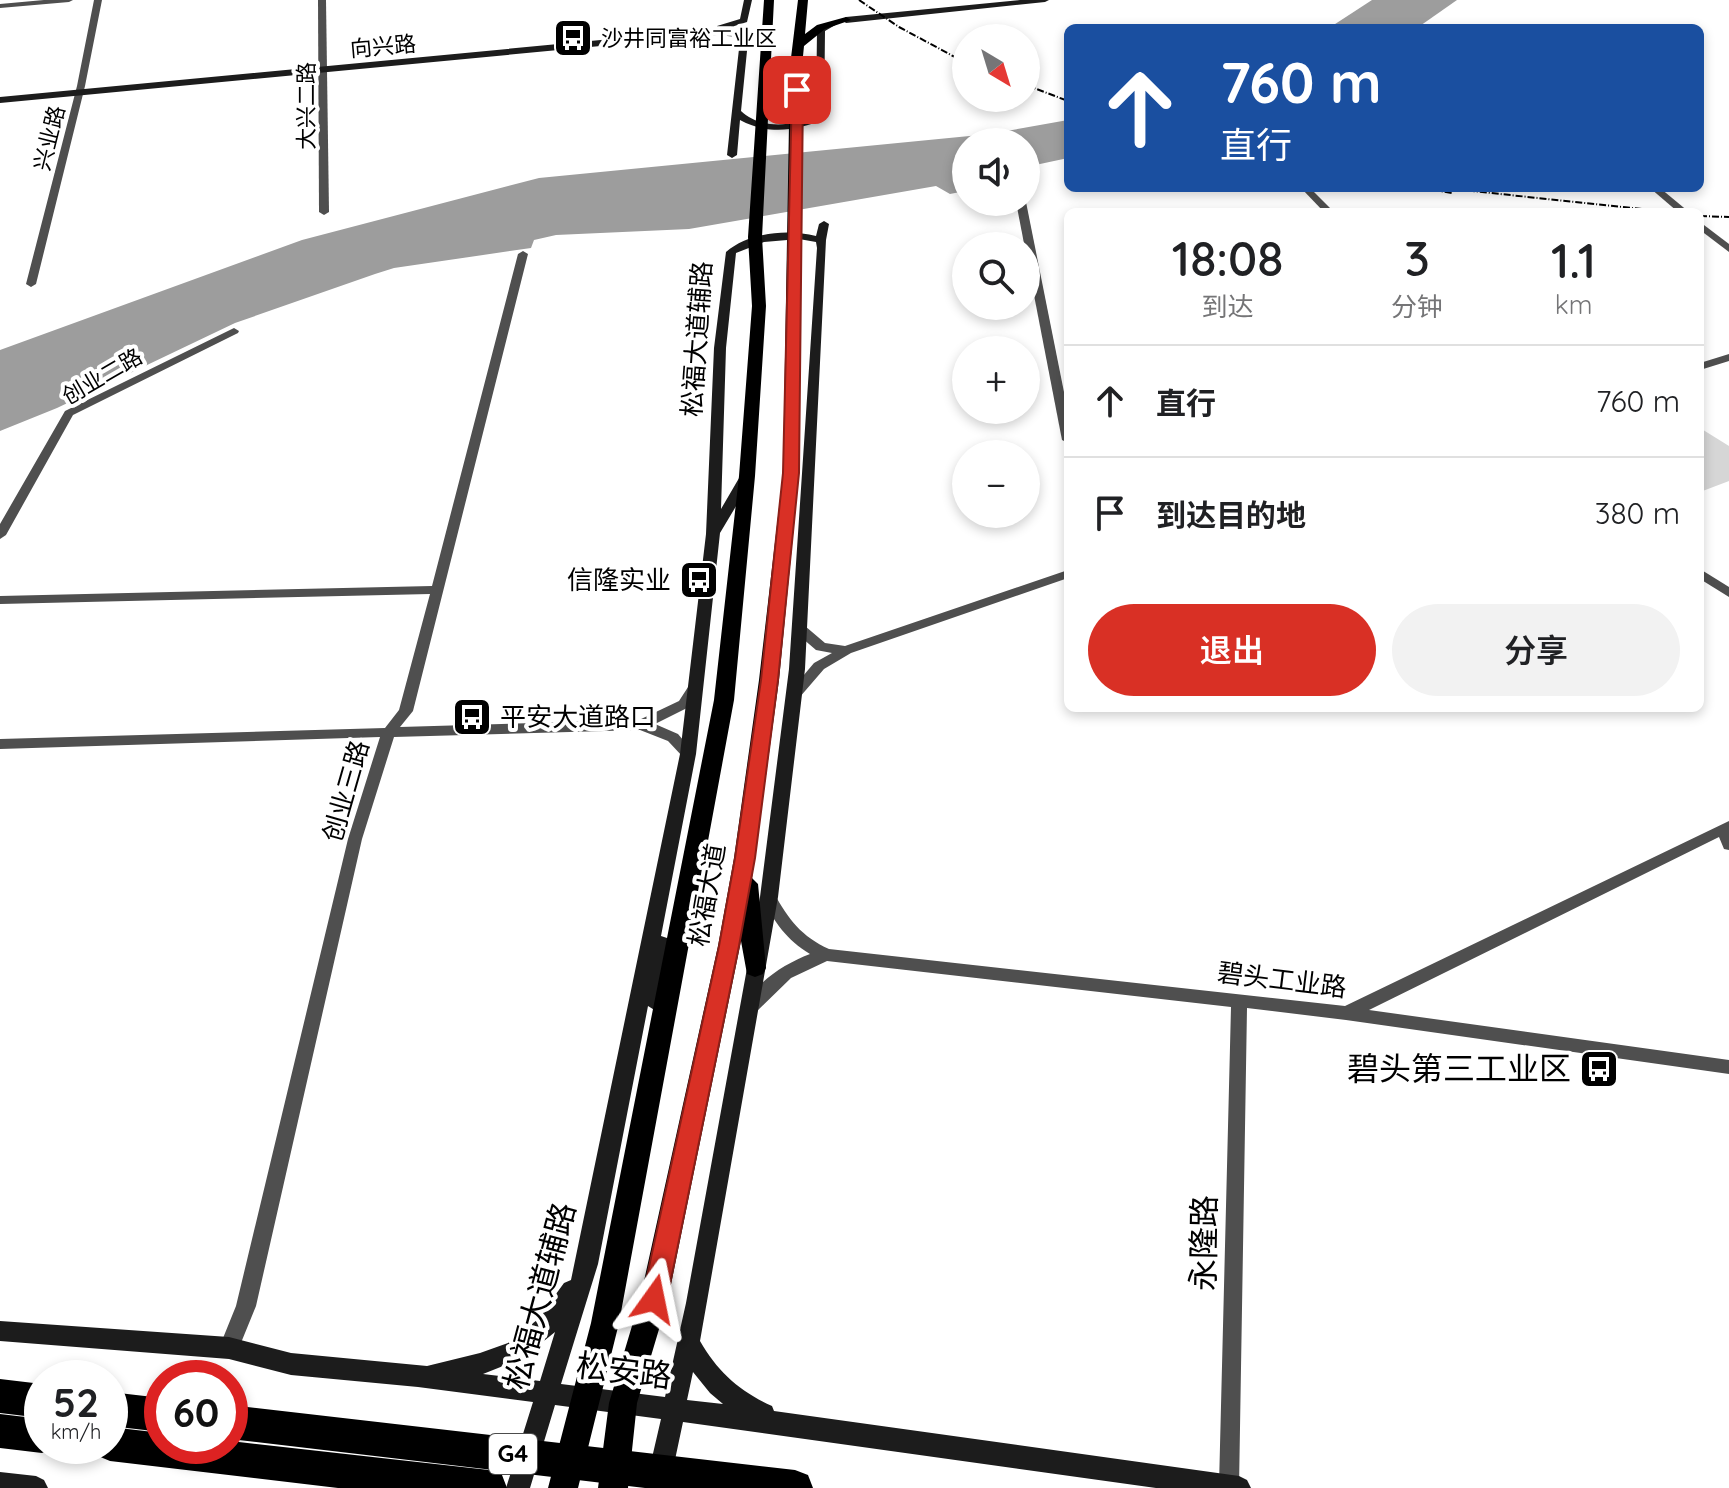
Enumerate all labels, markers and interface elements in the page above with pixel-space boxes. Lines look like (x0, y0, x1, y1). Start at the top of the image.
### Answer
bus stop icon: 沙井同富裕工业区 (552, 17, 594, 59)
place label: 沙井同富裕工业区 (601, 24, 777, 52)
north arrow (952, 24, 1040, 112)
map controls (952, 24, 1040, 528)
street label: 向兴路 (349, 29, 417, 63)
text: 760 m (1220, 47, 1382, 117)
pin (763, 56, 831, 124)
icon: ahead (1088, 56, 1192, 160)
street label: 大兴二路 (292, 62, 320, 150)
icon: arrive (775, 68, 819, 112)
street label: 兴业路 (27, 103, 71, 173)
text: 直行 (1220, 122, 1292, 167)
button: sound (952, 128, 1040, 216)
text: 18:08 (1172, 228, 1283, 288)
text: 3 (1404, 228, 1430, 288)
text: 1.1 (1551, 230, 1596, 290)
button: search (952, 232, 1040, 320)
street label: 松福大道辅路 (675, 260, 718, 418)
text: km (1555, 288, 1592, 321)
text: 到达 (1202, 290, 1254, 323)
text: 分钟 (1391, 290, 1443, 323)
button: + (952, 336, 1040, 424)
street label: 创业二路 (57, 342, 147, 410)
icon: ahead (1088, 379, 1132, 423)
text: 760 m (1596, 382, 1680, 420)
text: 直行 (1156, 384, 1216, 422)
button: − (952, 440, 1040, 528)
icon: arrive (1088, 491, 1132, 535)
text: 380 m (1595, 494, 1680, 532)
text: 到达目的地 (1156, 496, 1306, 534)
bus stop icon: 信隆实业 (678, 559, 720, 601)
place label: 信隆实业 (567, 563, 671, 596)
button: 退出 (1088, 604, 1376, 696)
button: 分享 (1392, 604, 1680, 696)
bus stop icon: 平安大道路口 (451, 696, 493, 738)
place label: 平安大道路口 (500, 700, 656, 733)
street label: 创业三路 (315, 736, 376, 845)
street label: 松福大道 (681, 841, 732, 949)
street label: 碧头工业路 (1216, 955, 1349, 1004)
place label: 碧头第三工业区 (1347, 1048, 1571, 1088)
bus stop icon: 碧头第三工业区 (1578, 1048, 1620, 1090)
street label: 永隆路 (1182, 1195, 1224, 1291)
street label: 松福大道辅路 (495, 1198, 583, 1394)
position arrow (612, 1257, 696, 1341)
street label: 松安路 (574, 1344, 674, 1396)
speed limit sign: 60 (144, 1360, 248, 1464)
text: 52 (53, 1377, 99, 1427)
text: km/h (51, 1419, 101, 1444)
road number: G4 (489, 1434, 537, 1474)

